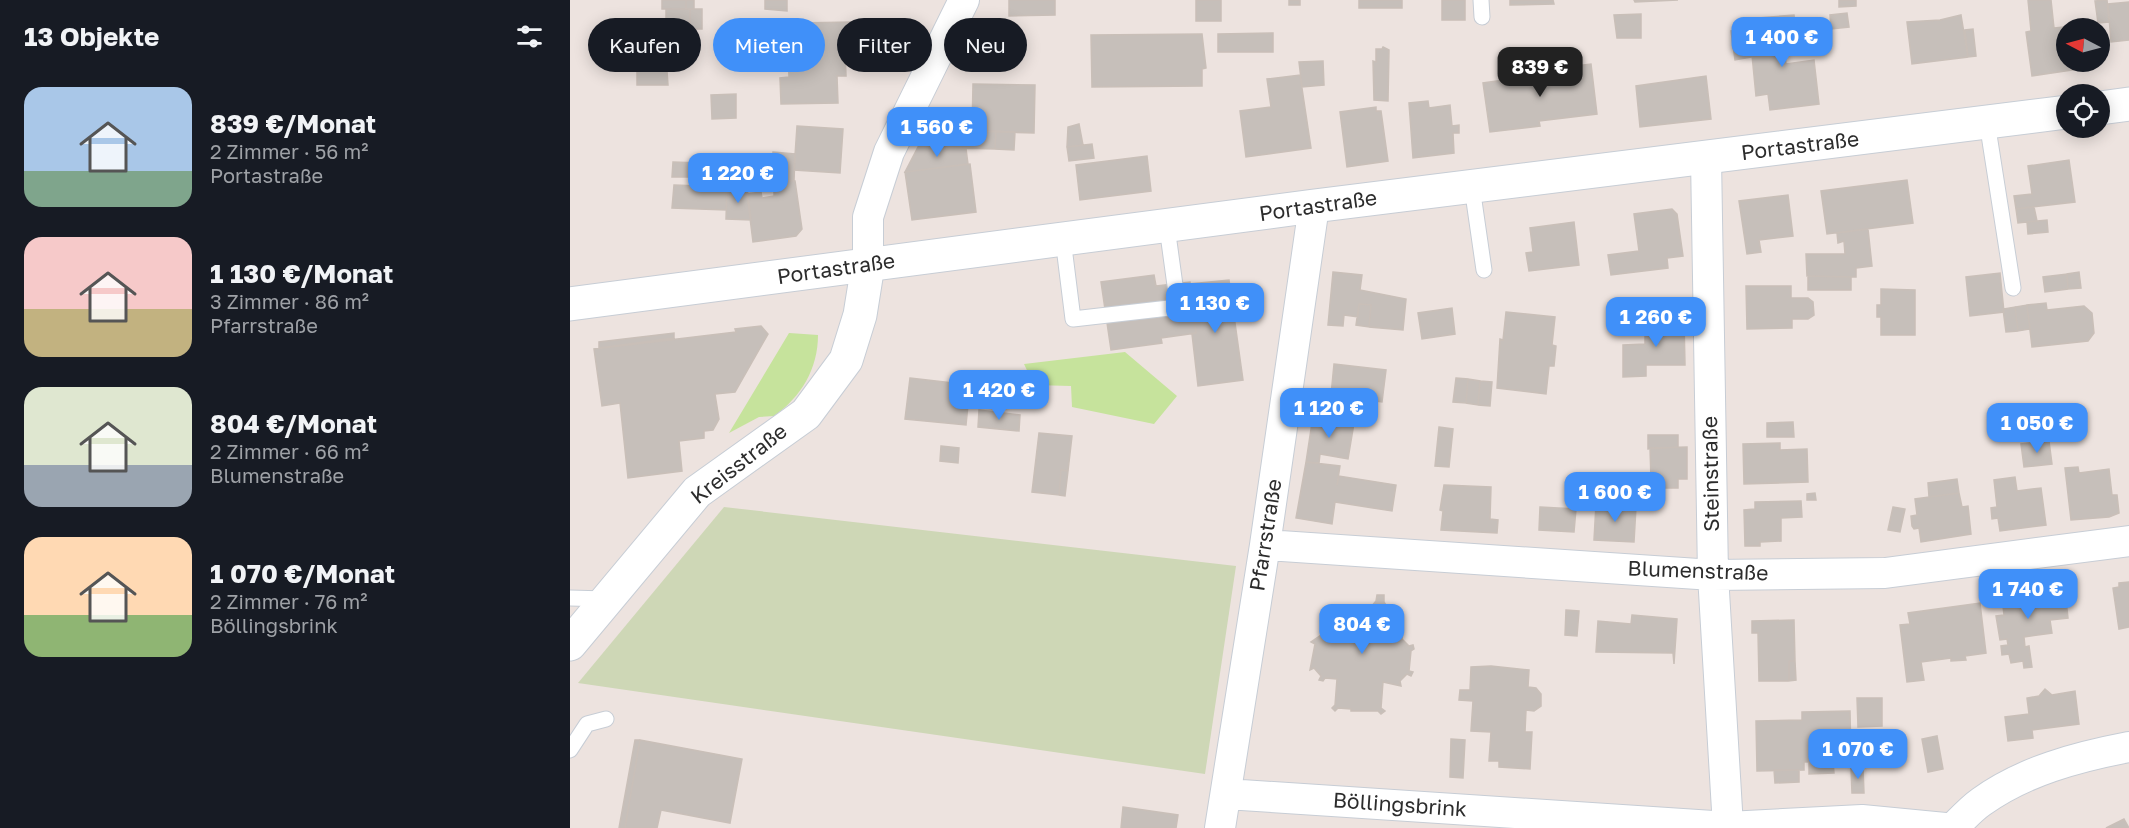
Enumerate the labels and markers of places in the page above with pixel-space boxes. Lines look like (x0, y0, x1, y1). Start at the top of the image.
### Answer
pin: 1 400 € (1727, 17, 1837, 68)
pin: 839 € (1498, 47, 1582, 98)
pin: 1 560 € (882, 107, 992, 158)
pin: 1 220 € (683, 153, 793, 204)
pin: 1 130 € (1160, 283, 1270, 334)
pin: 1 260 € (1601, 297, 1711, 348)
pin: 1 420 € (944, 370, 1054, 421)
pin: 1 120 € (1274, 388, 1384, 439)
pin: 1 050 € (1982, 403, 2092, 454)
pin: 1 600 € (1560, 472, 1670, 523)
pin: 1 740 € (1973, 569, 2083, 620)
pin: 804 € (1320, 604, 1404, 655)
pin: 1 070 € (1803, 729, 1913, 780)

